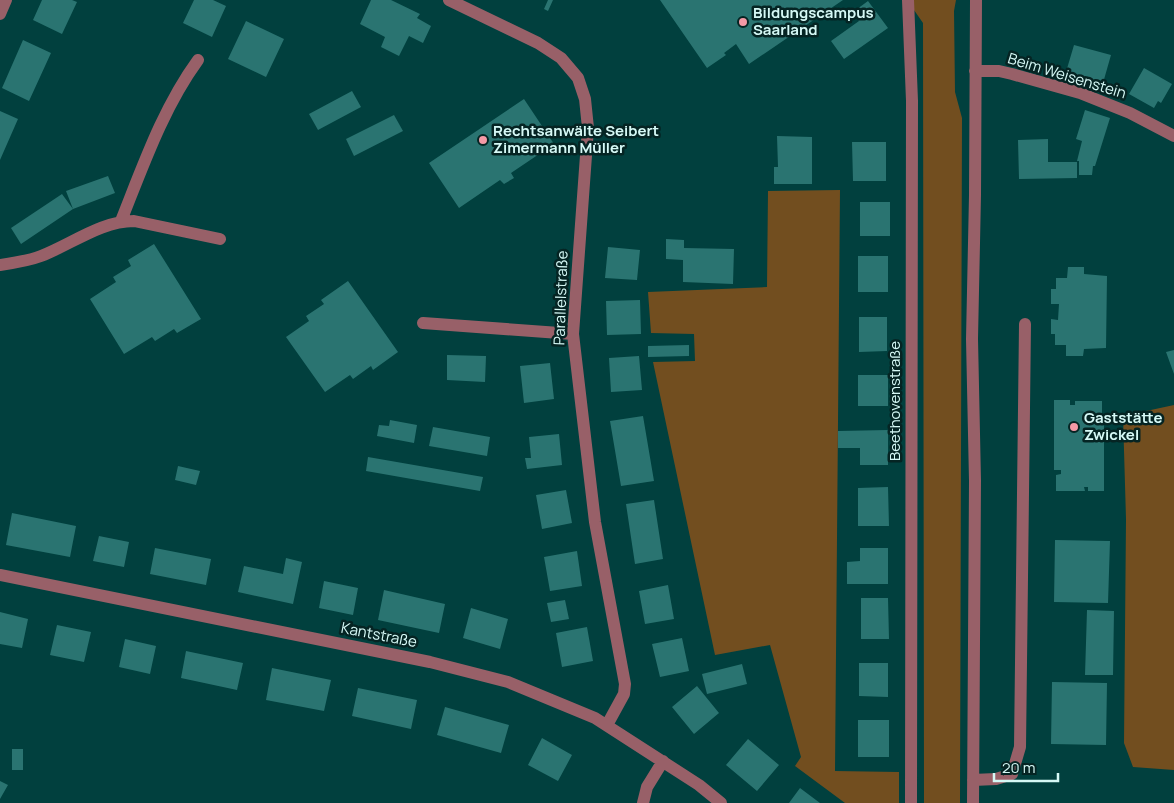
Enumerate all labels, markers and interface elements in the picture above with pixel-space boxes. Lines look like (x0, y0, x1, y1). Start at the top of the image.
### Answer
place label: Bildungscampus Saarland (753, 2, 874, 40)
marker: Bildungscampus Saarland (737, 16, 749, 28)
street label: Beim Weisenstein (1005, 48, 1129, 104)
place label: Rechtsanwälte Seibert Zimermann Müller (493, 120, 659, 158)
marker: Rechtsanwälte Seibert Zimermann Müller (477, 134, 489, 146)
street label: Parallelstraße (548, 250, 573, 346)
street label: Beethovenstraße (884, 341, 905, 461)
place label: Gaststätte Zwickel (1084, 407, 1163, 445)
marker: Gaststätte Zwickel (1068, 421, 1080, 433)
street label: Kantstraße (339, 617, 419, 652)
scale bar (994, 750, 1058, 782)
text: 20 m (1002, 757, 1035, 778)

